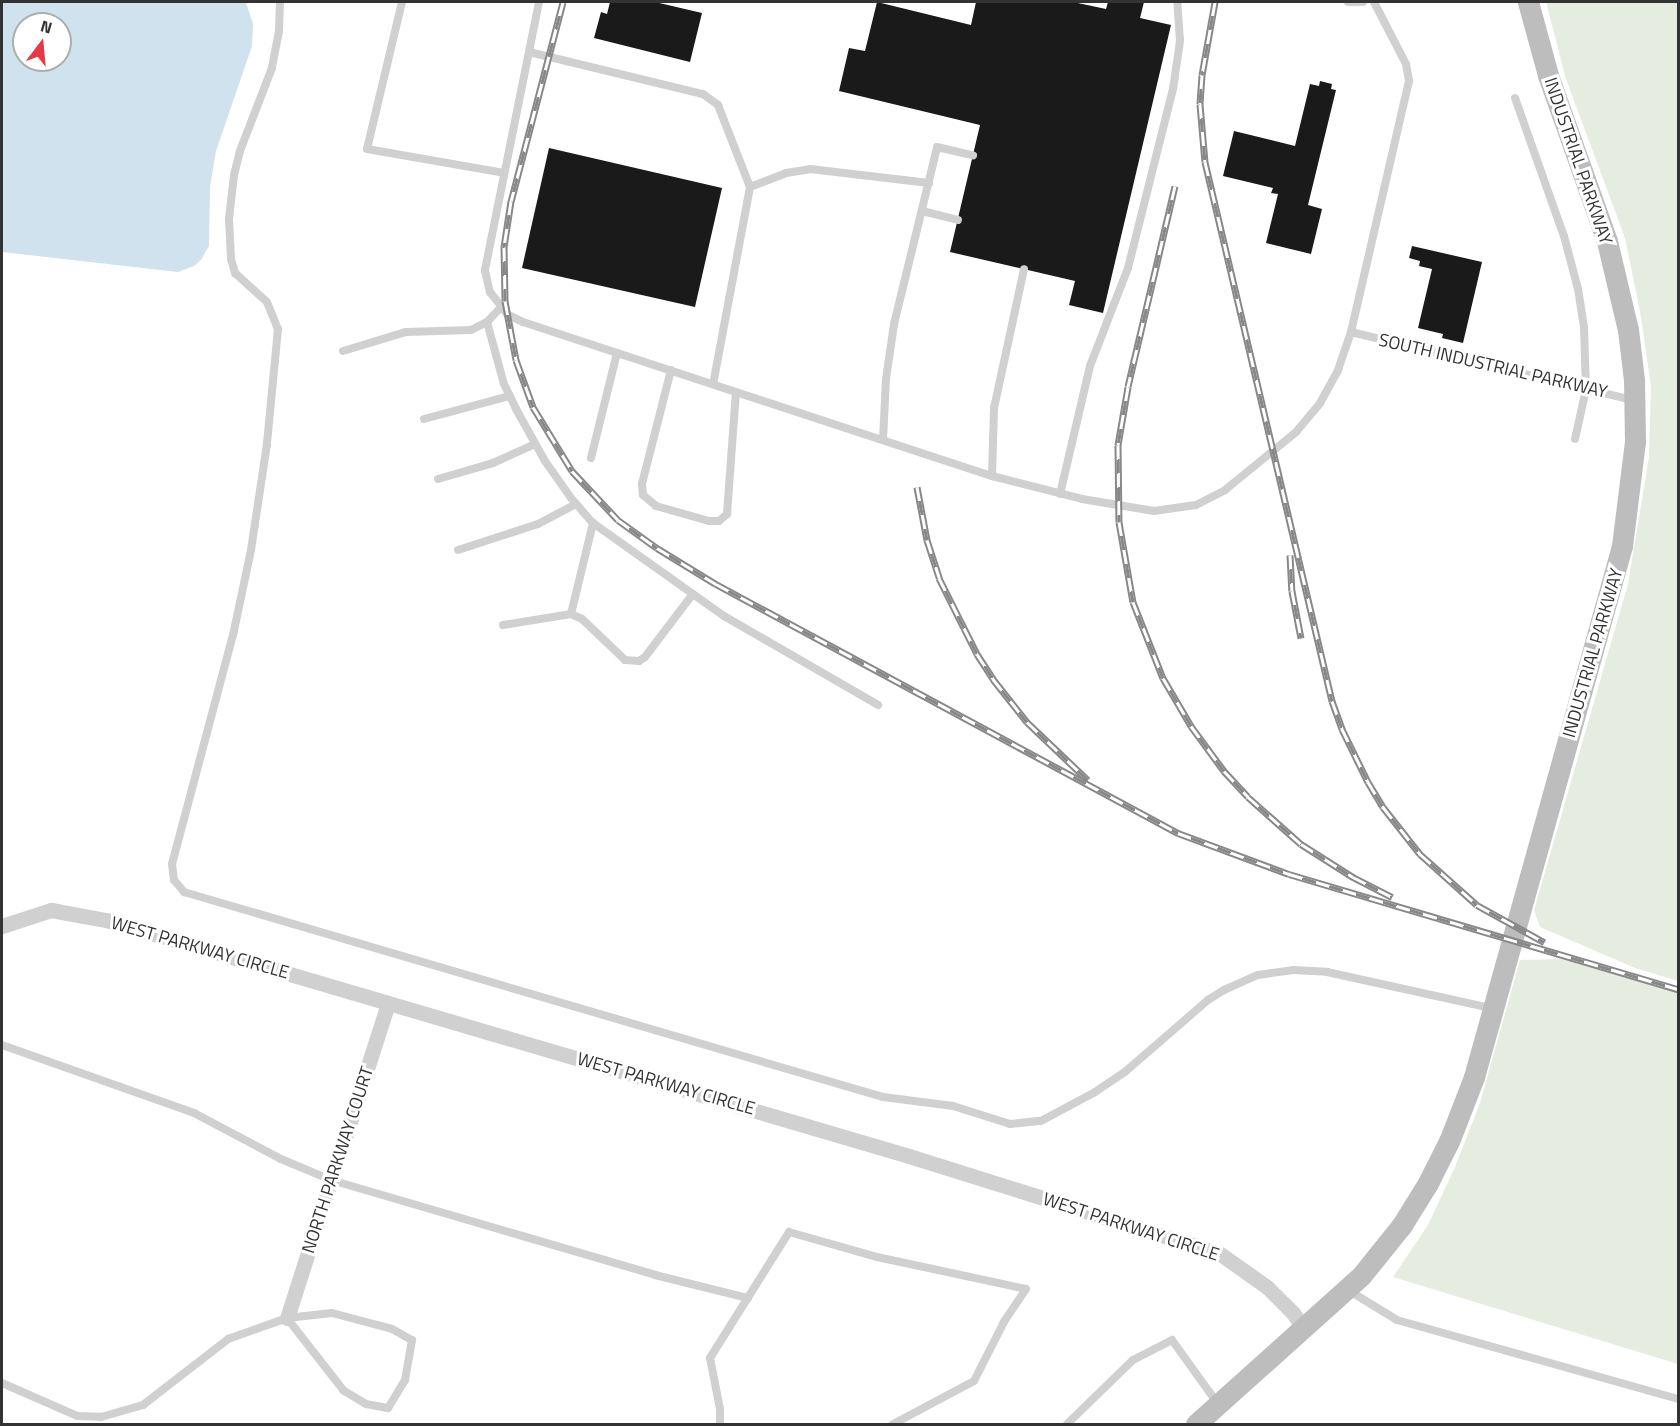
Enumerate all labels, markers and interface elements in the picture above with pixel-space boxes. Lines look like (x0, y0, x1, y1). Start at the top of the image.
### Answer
north arrow (12, 12, 72, 72)
text: N (38, 14, 55, 40)
street label: INDUSTRIAL PARKWAY (1539, 75, 1617, 247)
street label: SOUTH INDUSTRIAL PARKWAY (1377, 329, 1609, 403)
street label: INDUSTRIAL PARKWAY (1558, 566, 1628, 740)
street label: WEST PARKWAY CIRCLE (109, 912, 291, 984)
street label: WEST PARKWAY CIRCLE (575, 1048, 757, 1120)
street label: NORTH PARKWAY COURT (298, 1064, 378, 1256)
street label: WEST PARKWAY CIRCLE (1040, 1188, 1222, 1266)

